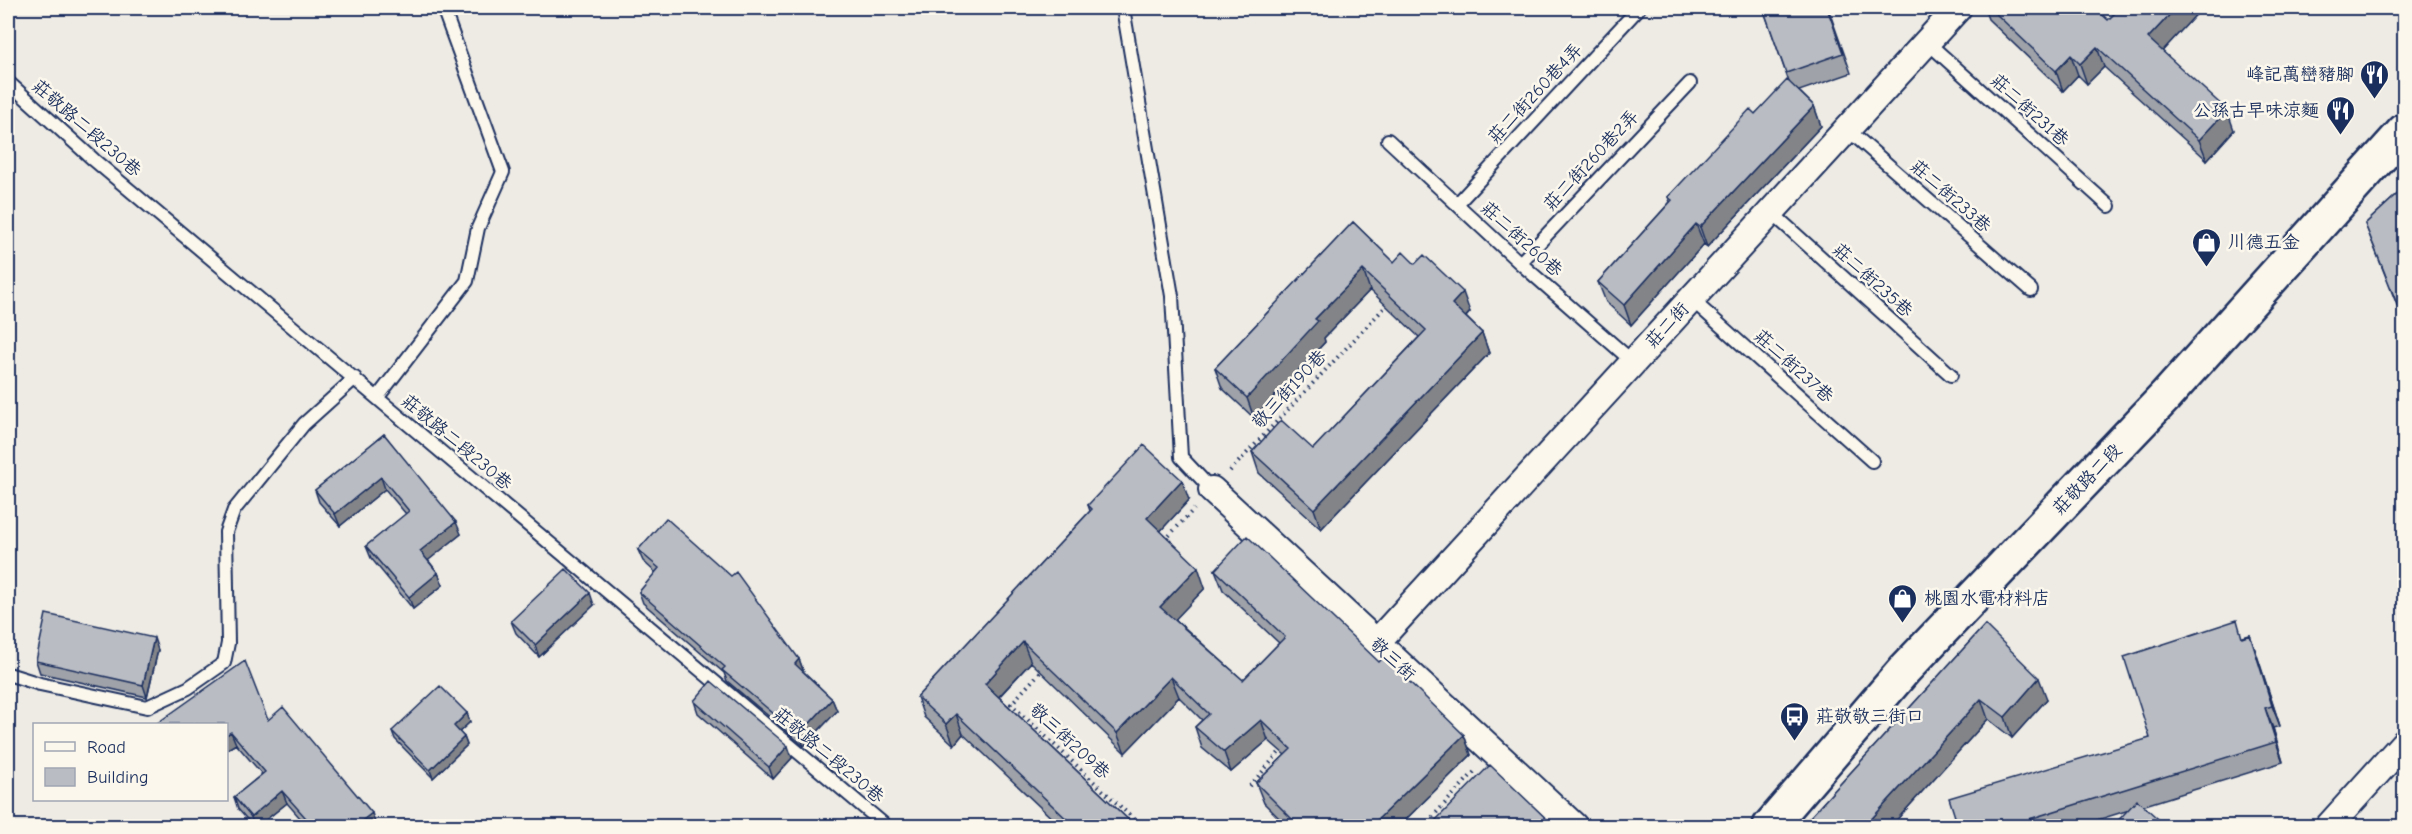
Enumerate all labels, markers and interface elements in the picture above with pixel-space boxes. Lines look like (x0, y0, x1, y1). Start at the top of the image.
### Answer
street label: 莊二街260巷4弄 (1484, 39, 1587, 148)
restaurant icon: 峰記萬巒豬腳 (2359, 58, 2391, 100)
place label: 峰記萬巒豬腳 (2246, 64, 2354, 85)
street label: 莊二街231巷 (1986, 70, 2073, 151)
street label: 莊敬路二段230巷 (28, 75, 145, 181)
restaurant icon: 公孫古早味涼麵 (2324, 94, 2356, 136)
place label: 公孫古早味涼麵 (2193, 100, 2319, 121)
street label: 莊二街260巷2弄 (1540, 106, 1643, 215)
street label: 莊二街233巷 (1906, 156, 1995, 237)
street label: 莊二街260巷 (1477, 197, 1567, 281)
shop icon: 川德五金 (2191, 226, 2223, 268)
place label: 川德五金 (2228, 232, 2300, 253)
street label: 莊二街235巷 (1828, 239, 1917, 322)
street label: 莊二街 (1641, 298, 1693, 352)
street label: 莊二街237巷 (1750, 325, 1837, 407)
street label: 敬三街190巷 (1248, 346, 1331, 433)
street label: 莊敬路二段230巷 (397, 390, 516, 495)
street label: 莊敬路二段 (2049, 440, 2126, 519)
shop icon: 桃園水電材料店 (1887, 582, 1919, 624)
place label: 桃園水電材料店 (1924, 588, 2050, 609)
street label: 敬三街 (1366, 633, 1420, 685)
street label: 敬三街209巷 (1025, 699, 1114, 784)
bus stop icon: 莊敬敬三街口 (1779, 700, 1811, 742)
street label: 莊敬路二段230巷 (769, 703, 888, 808)
place label: 莊敬敬三街口 (1816, 706, 1924, 727)
legend (33, 723, 228, 801)
text: Road (87, 737, 126, 758)
text: Building (87, 767, 149, 788)

